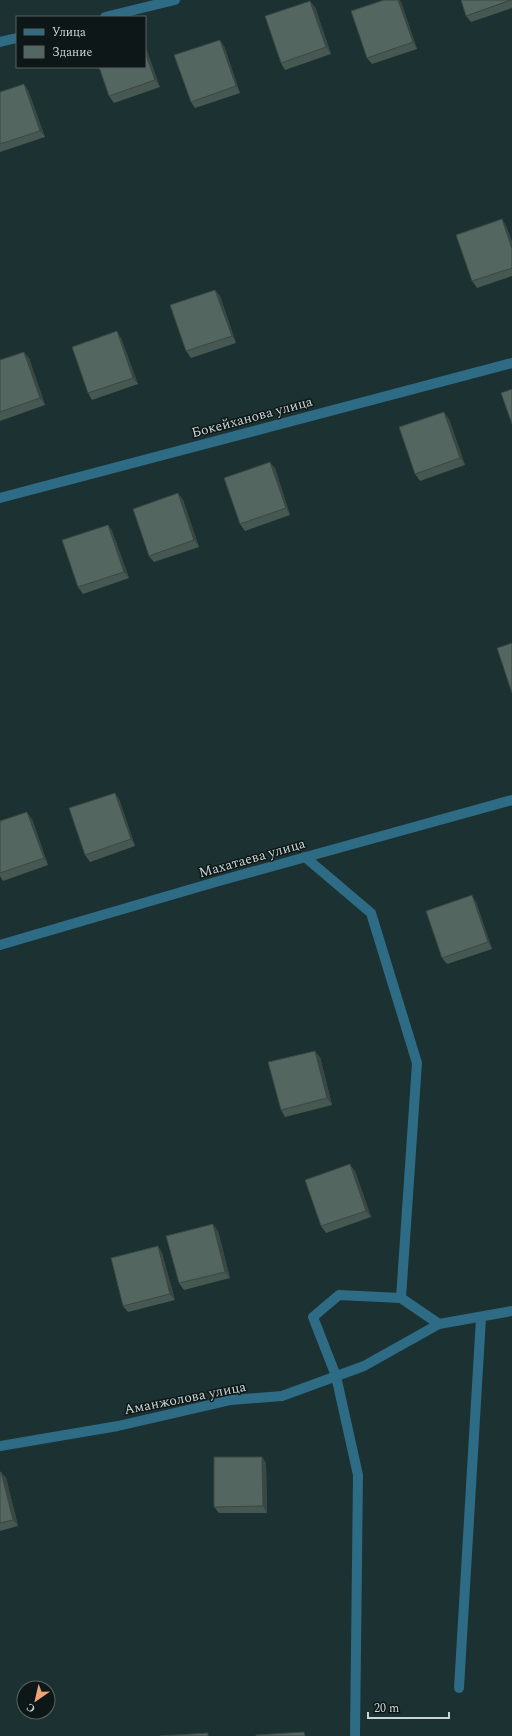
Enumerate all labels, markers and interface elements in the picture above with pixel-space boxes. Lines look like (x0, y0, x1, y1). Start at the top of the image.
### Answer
legend (16, 16, 146, 68)
text: Улица (52, 23, 86, 42)
text: Здание (52, 43, 92, 62)
street label: Бокейханова улица (189, 391, 315, 443)
street label: Махатаева улица (196, 833, 308, 883)
street label: Аманжолова улица (122, 1376, 248, 1420)
north arrow (16, 1680, 56, 1720)
scale bar (368, 1694, 449, 1720)
text: С (23, 1699, 39, 1717)
text: 20 m (374, 1699, 399, 1718)

